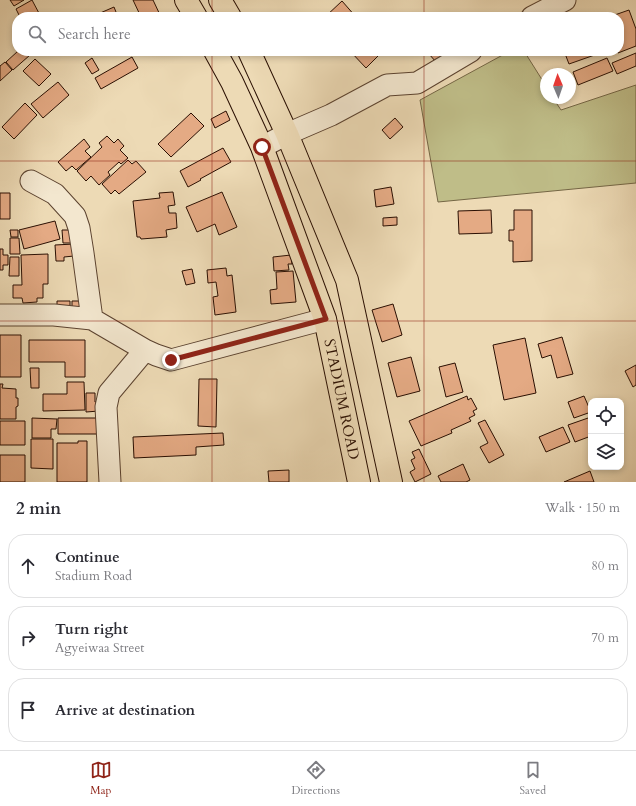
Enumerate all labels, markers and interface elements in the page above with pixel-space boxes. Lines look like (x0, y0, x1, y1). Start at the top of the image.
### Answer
search box (12, 12, 624, 56)
icon: search (26, 23, 48, 45)
text: Search here (58, 24, 131, 44)
north arrow (540, 68, 576, 104)
route start (253, 138, 271, 156)
street label: STADIUM ROAD (319, 337, 364, 461)
route end (162, 351, 180, 369)
map controls (588, 398, 624, 470)
button: locate (588, 398, 624, 434)
button: layers (588, 434, 624, 470)
text: 2 min (16, 497, 61, 520)
text: Walk · 150 m (545, 499, 620, 517)
text: Continue (55, 547, 120, 567)
icon: ahead (17, 555, 39, 577)
text: 80 m (591, 557, 619, 575)
text: Stadium Road (55, 567, 132, 585)
text: Turn right (55, 619, 128, 639)
icon: right (17, 627, 39, 649)
text: 70 m (591, 629, 619, 647)
text: Agyeiwaa Street (55, 639, 144, 657)
icon: arrive (17, 699, 39, 721)
text: Arrive at destination (55, 700, 195, 720)
tab: Map (90, 759, 112, 798)
tab: Directions (291, 759, 340, 798)
tab: Saved (520, 759, 546, 798)

